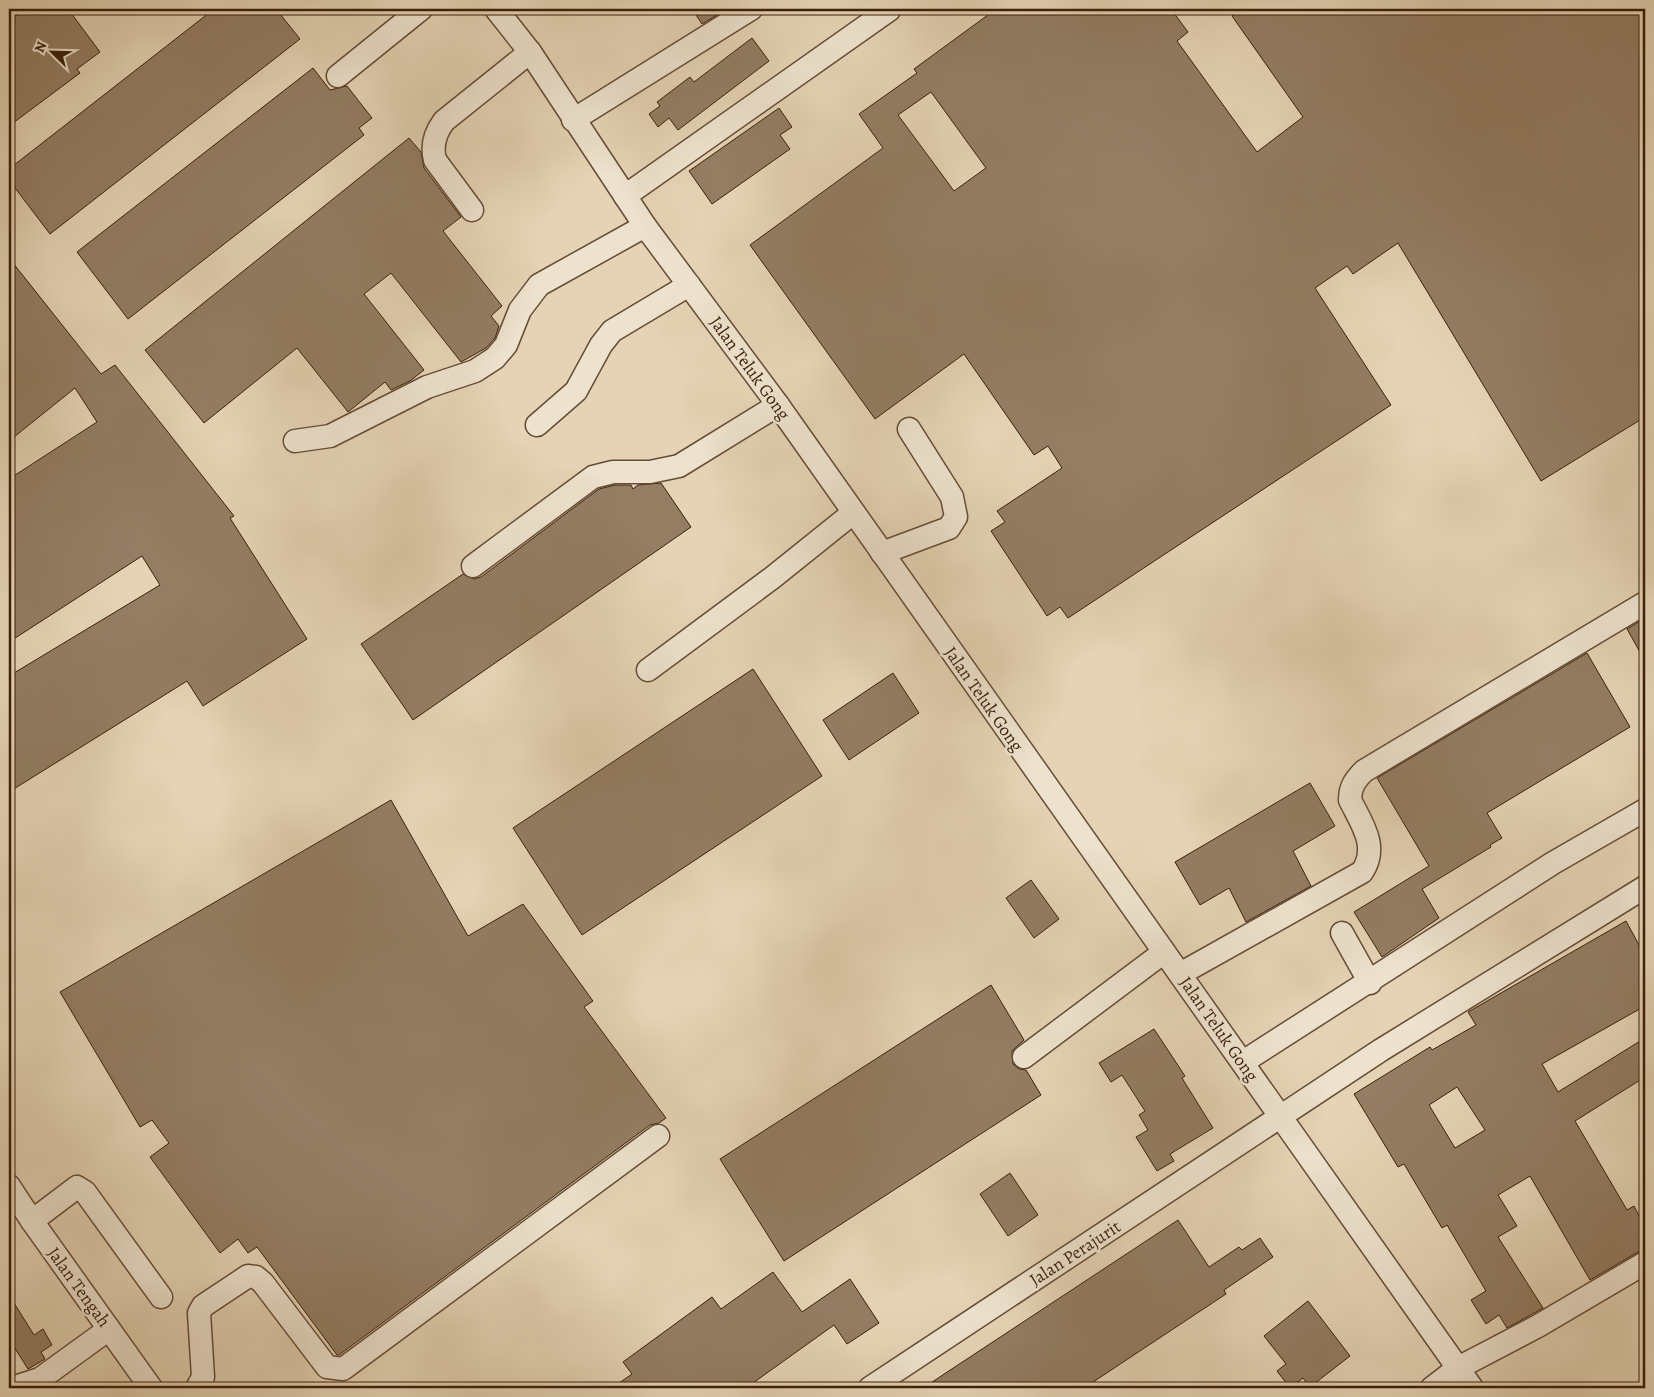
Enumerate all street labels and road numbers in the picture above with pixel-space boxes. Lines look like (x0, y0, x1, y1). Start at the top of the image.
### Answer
street label: Jalan Teluk Gong (704, 311, 796, 425)
street label: Jalan Teluk Gong (939, 642, 1029, 756)
street label: Jalan Teluk Gong (1174, 972, 1264, 1086)
street label: Jalan Perajurit (1025, 1214, 1125, 1291)
street label: Jalan Tengah (42, 1242, 116, 1332)

